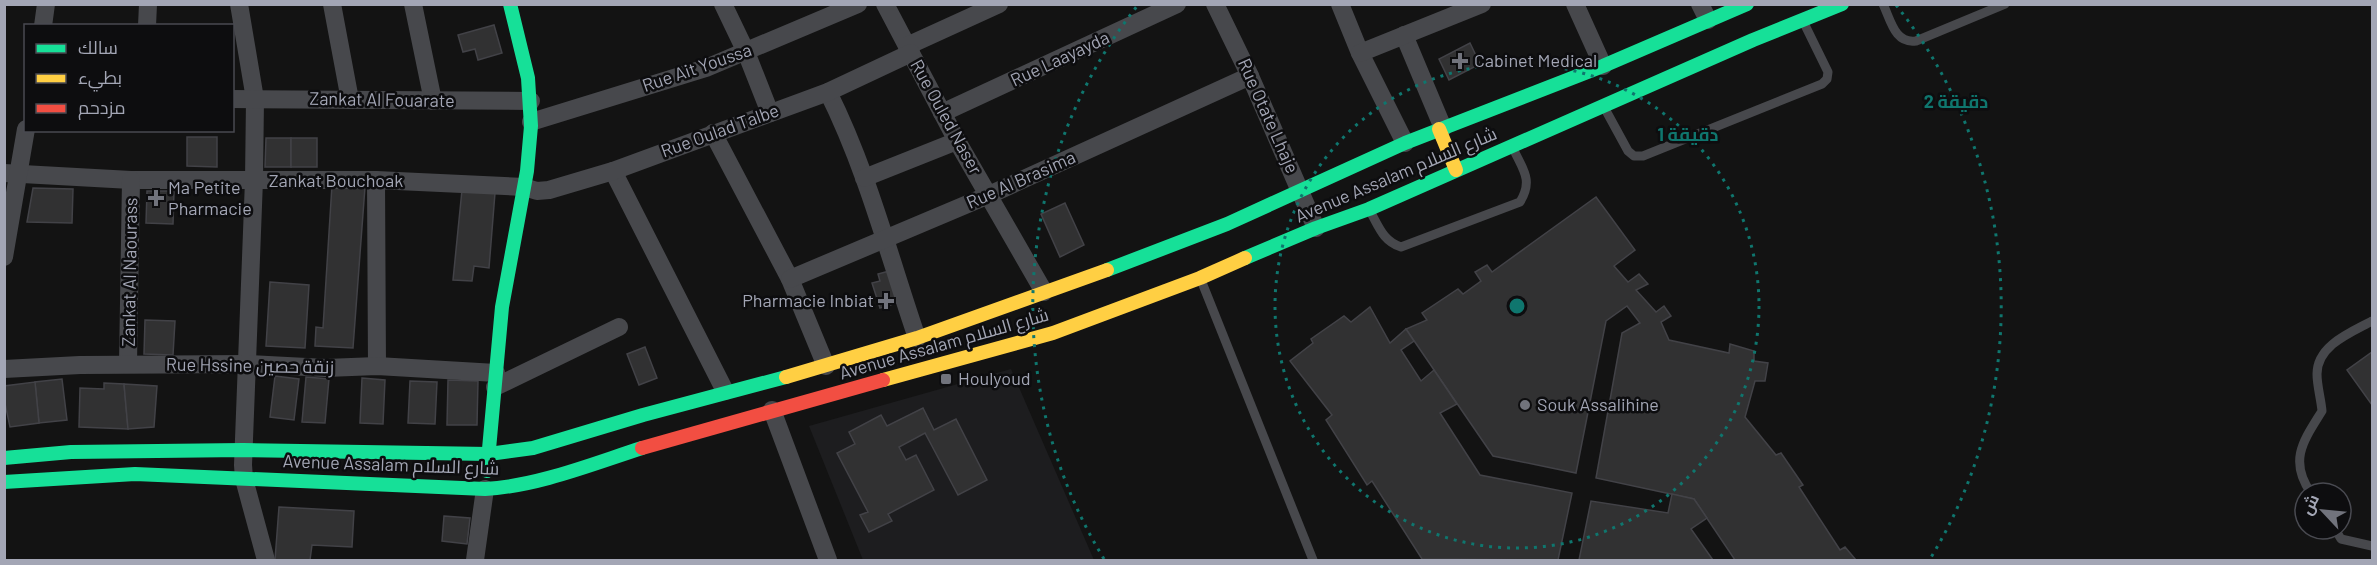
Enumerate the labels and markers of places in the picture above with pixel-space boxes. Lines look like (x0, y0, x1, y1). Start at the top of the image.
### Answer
place label: Cabinet Medical (1474, 49, 1597, 71)
marker: Cabinet Medical (1451, 52, 1469, 70)
place label: Ma Petite Pharmacie (168, 176, 252, 219)
marker: Ma Petite Pharmacie (149, 191, 163, 205)
place label: Pharmacie Inbiat (742, 289, 874, 311)
marker: Pharmacie Inbiat (879, 294, 893, 308)
centre of rings (1507, 296, 1527, 316)
place label: Houlyoud (958, 367, 1031, 389)
marker: Houlyoud (939, 372, 953, 386)
place label: Souk Assalihine (1537, 393, 1659, 415)
marker: Souk Assalihine (1518, 398, 1532, 412)

